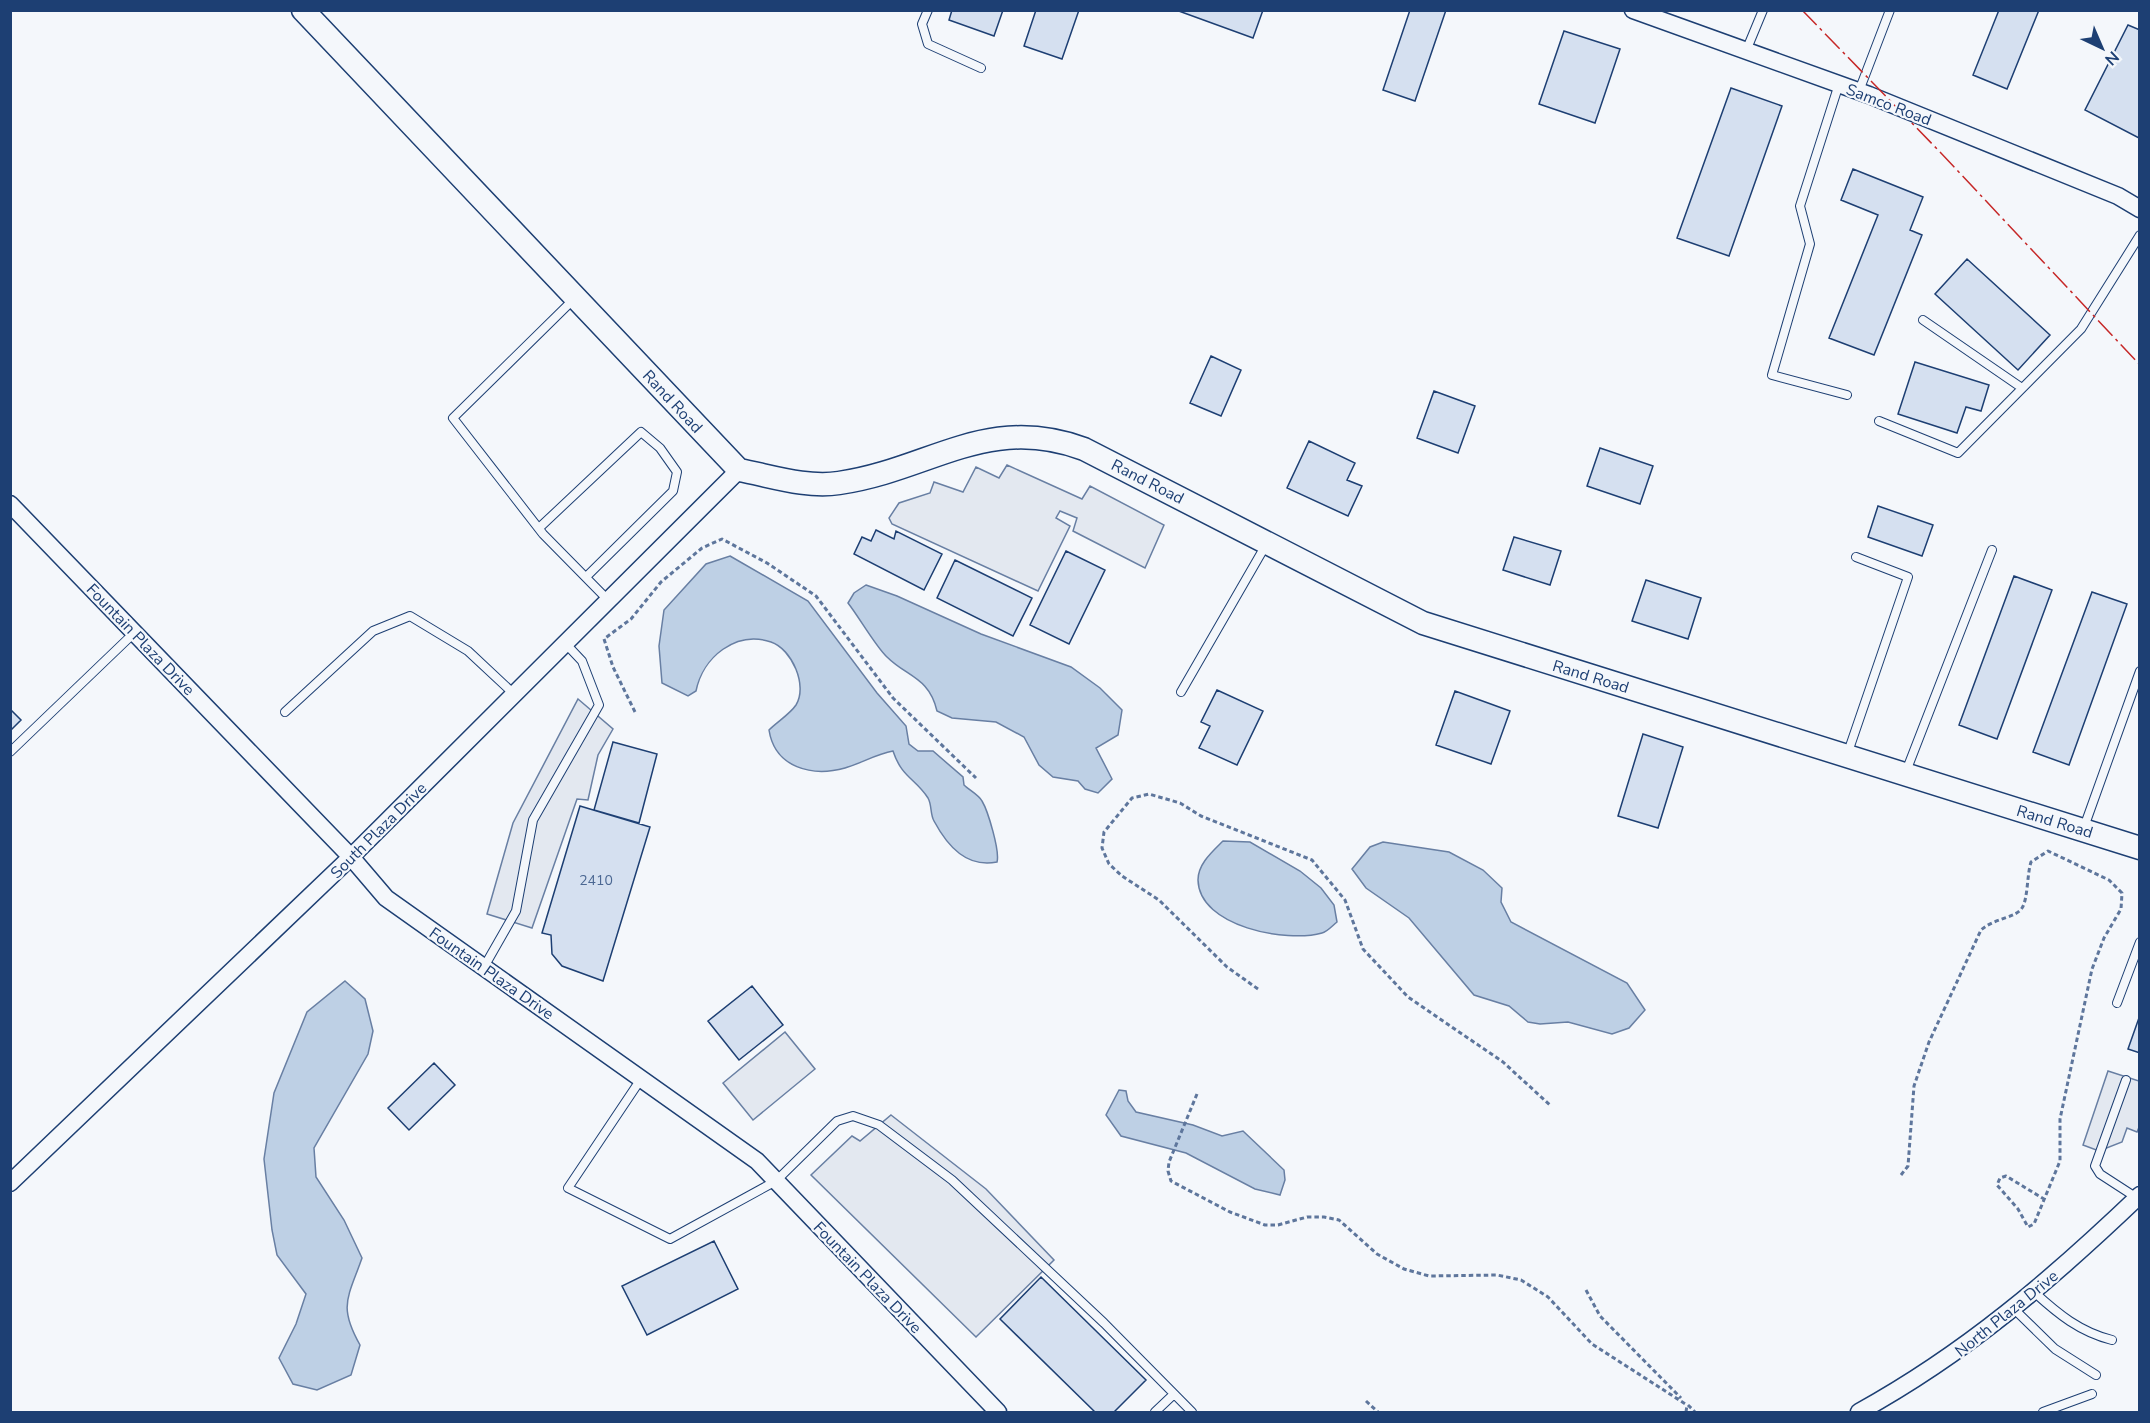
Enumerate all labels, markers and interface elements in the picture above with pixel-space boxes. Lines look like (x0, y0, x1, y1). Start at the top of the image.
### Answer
north arrow (2072, 18, 2132, 78)
text: N (2100, 46, 2124, 70)
street label: Samco Road (1843, 79, 1934, 131)
street label: Rand Road (637, 365, 707, 438)
street label: Rand Road (1107, 454, 1188, 510)
street label: Fountain Plaza Drive (81, 579, 199, 700)
street label: Rand Road (1550, 655, 1632, 699)
street label: South Plaza Drive (326, 778, 432, 884)
street label: Rand Road (2014, 800, 2096, 844)
house number: 2410 (579, 871, 613, 890)
street label: Fountain Plaza Drive (425, 922, 558, 1025)
street label: Fountain Plaza Drive (808, 1217, 926, 1338)
street label: North Plaza Drive (1950, 1265, 2063, 1362)

